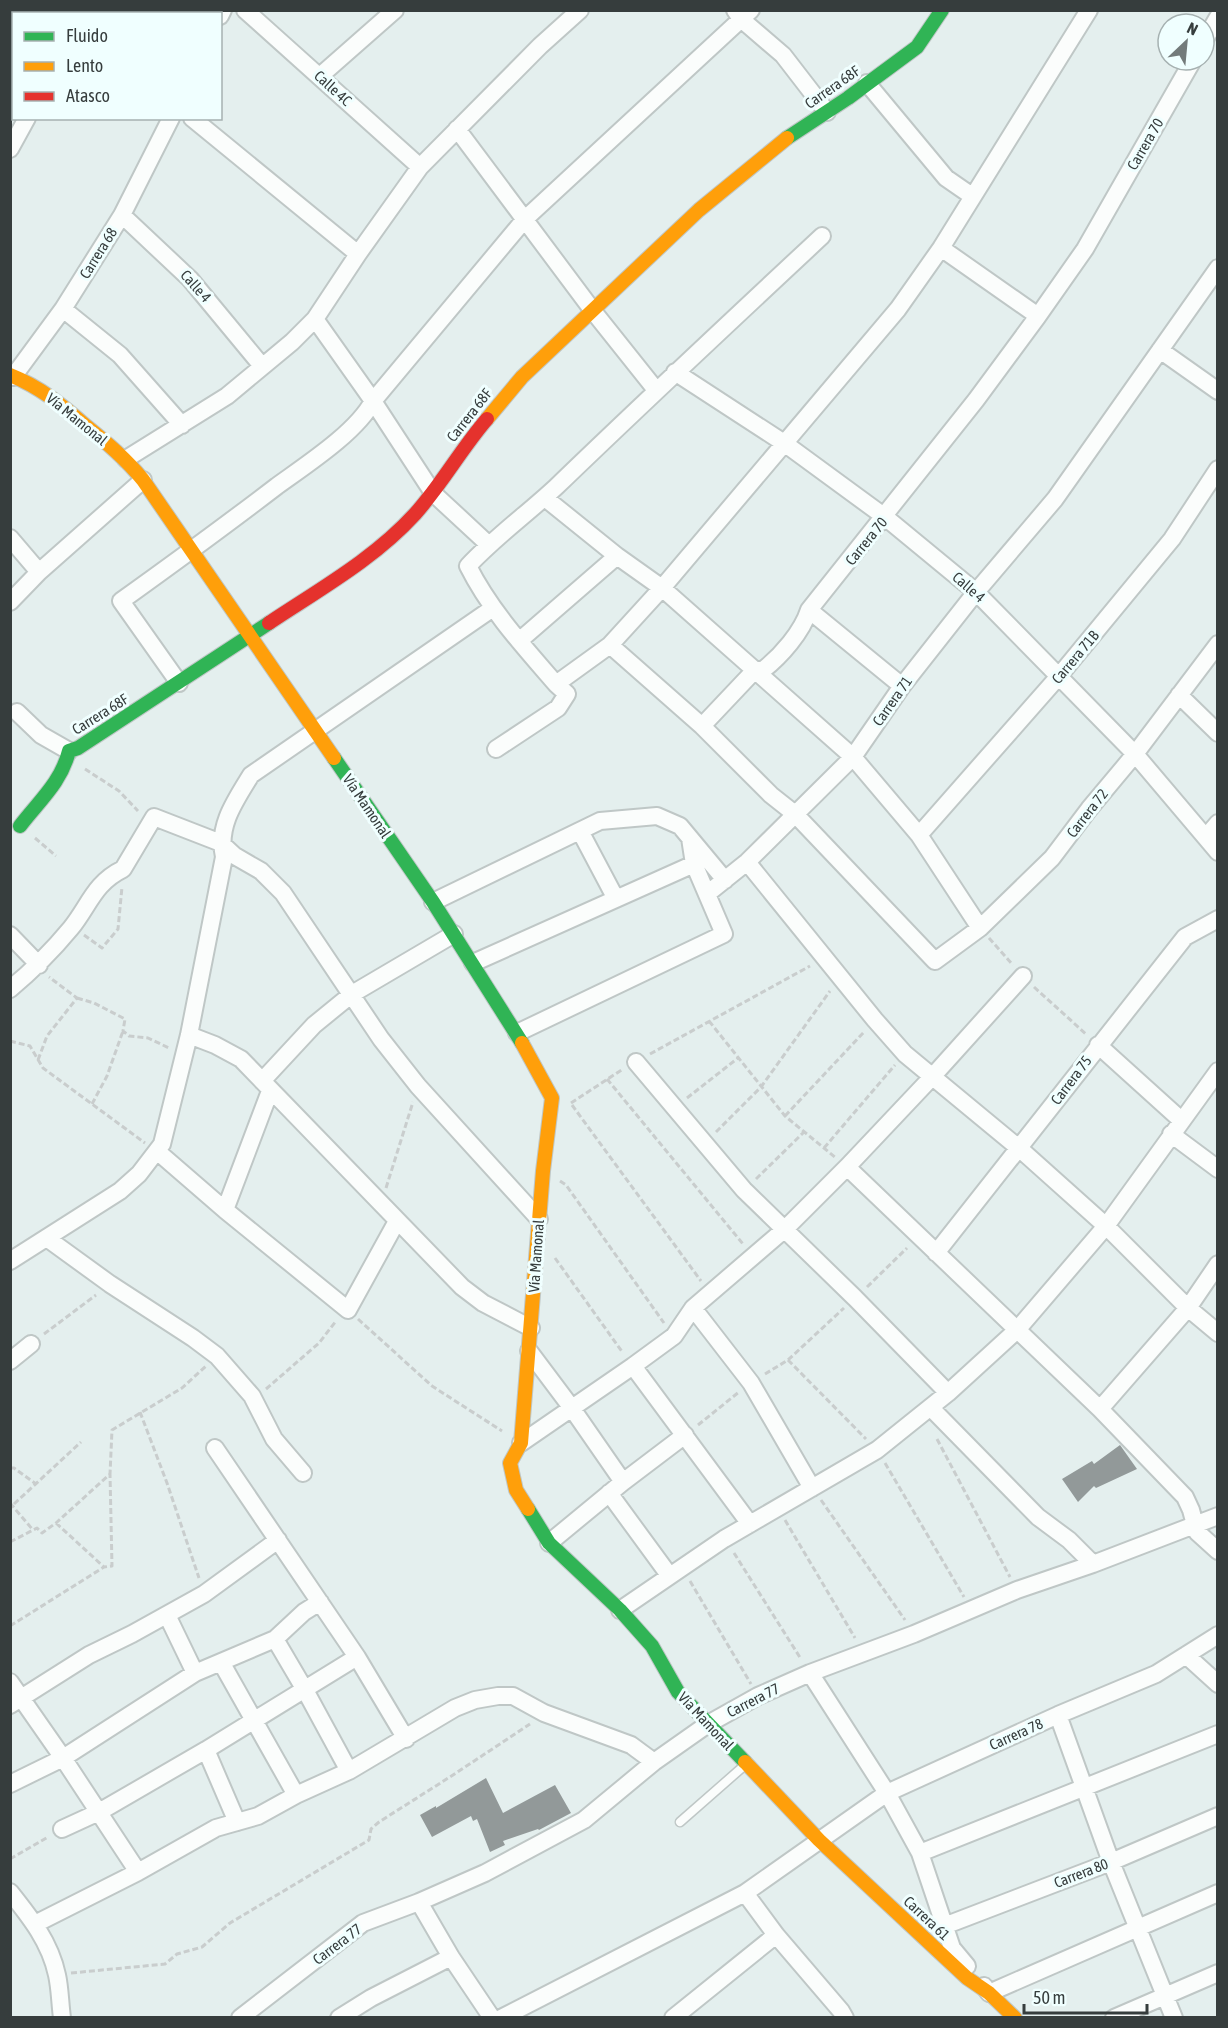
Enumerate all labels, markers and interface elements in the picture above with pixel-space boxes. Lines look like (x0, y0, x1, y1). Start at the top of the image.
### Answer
legend (12, 12, 222, 120)
north arrow (1156, 12, 1216, 72)
text: N (1184, 18, 1201, 39)
text: Fluido (66, 25, 108, 46)
text: Lento (66, 55, 103, 76)
street label: Carrera 68F (801, 62, 863, 112)
street label: Calle 4C (311, 67, 355, 109)
text: Atasco (66, 85, 110, 106)
street label: Carrera 70 (1123, 115, 1167, 173)
street label: Carrera 68 (76, 224, 120, 282)
street label: Calle 4 (177, 266, 215, 306)
street label: Carrera 68F (443, 385, 495, 445)
street label: Vía Mamonal (43, 389, 111, 449)
street label: Carrera 70 (842, 514, 890, 568)
street label: Calle 4 (949, 568, 989, 606)
street label: Carrera 71B (1048, 627, 1102, 687)
street label: Carrera 71 (869, 673, 915, 729)
street label: Carrera 68F (69, 690, 131, 738)
street label: Vía Mamonal (340, 771, 394, 841)
street label: Carrera 72 (1063, 785, 1111, 841)
street label: Carrera 75 (1047, 1052, 1095, 1108)
street label: Vía Mamonal (525, 1219, 547, 1293)
street label: Carrera 77 (724, 1680, 782, 1720)
street label: Vía Mamonal (675, 1689, 737, 1753)
street label: Carrera 78 (987, 1715, 1045, 1753)
street label: Carrera 80 (1052, 1855, 1110, 1891)
street label: Carrera 61 (900, 1892, 954, 1944)
street label: Carrera 77 (309, 1920, 365, 1968)
scale bar (1024, 1977, 1147, 2015)
text: 50 m (1033, 1987, 1065, 2008)

